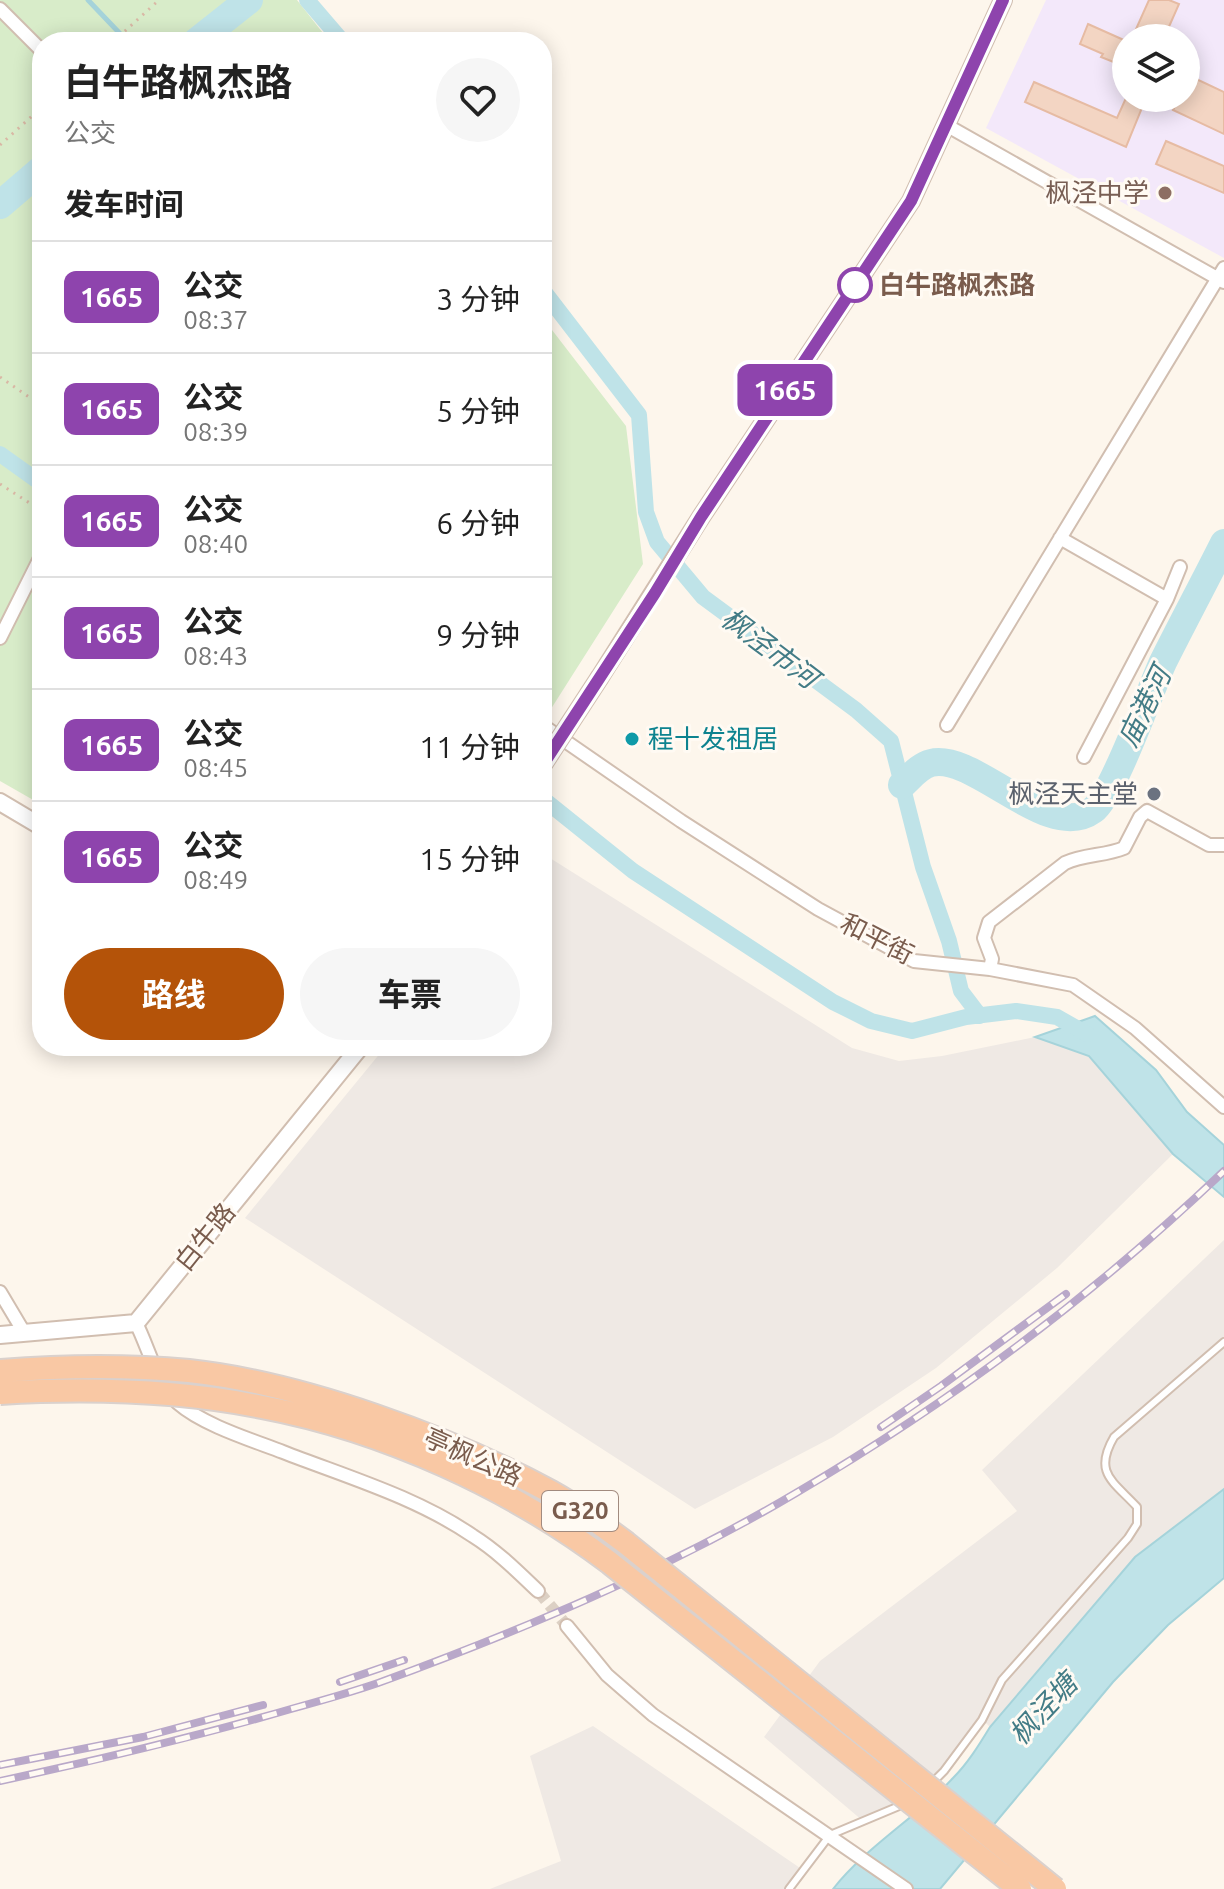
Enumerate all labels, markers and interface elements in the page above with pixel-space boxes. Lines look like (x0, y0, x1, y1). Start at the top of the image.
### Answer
map controls (1112, 24, 1200, 112)
button: layers (1112, 24, 1200, 112)
button: heart (436, 58, 520, 142)
text: 白牛路枫杰路 (64, 61, 292, 103)
text: 公交 (64, 118, 116, 147)
place label: 枫泾中学 (1045, 178, 1149, 207)
marker: 枫泾中学 (1156, 184, 1174, 202)
text: 发车时间 (64, 187, 184, 221)
text: 公交 (183, 268, 243, 302)
marker: 白牛路枫杰路 (838, 268, 872, 302)
place label: 白牛路枫杰路 (879, 270, 1035, 299)
text: 1665 (80, 281, 143, 312)
text: 3 分钟 (436, 282, 520, 316)
text: 08:37 (183, 305, 248, 334)
line badge: 1665 (729, 364, 841, 416)
text: 1665 (753, 374, 817, 405)
text: 公交 (183, 380, 243, 414)
text: 1665 (80, 393, 143, 424)
text: 5 分钟 (436, 394, 520, 428)
text: 08:39 (183, 417, 248, 446)
text: 公交 (183, 492, 243, 526)
text: 1665 (80, 505, 143, 536)
text: 6 分钟 (436, 506, 520, 540)
text: 08:40 (183, 529, 248, 558)
water label: 枫泾市河 (716, 602, 828, 697)
text: 公交 (183, 604, 243, 638)
text: 1665 (80, 617, 143, 648)
text: 9 分钟 (436, 618, 520, 652)
text: 08:43 (183, 641, 248, 670)
water label: 庙港河 (1111, 658, 1178, 751)
text: 公交 (183, 716, 243, 750)
place label: 程十发祖居 (648, 724, 778, 753)
text: 1665 (80, 729, 143, 760)
text: 11 分钟 (419, 730, 520, 764)
marker: 程十发祖居 (623, 730, 641, 748)
text: 08:45 (183, 753, 248, 782)
place label: 枫泾天主堂 (1008, 779, 1138, 808)
marker: 枫泾天主堂 (1145, 785, 1163, 803)
text: 公交 (183, 828, 243, 862)
text: 1665 (80, 841, 143, 872)
text: 15 分钟 (419, 842, 520, 876)
text: 08:49 (183, 865, 248, 894)
street label: 和平街 (836, 908, 919, 969)
button: 路线 (64, 948, 284, 1040)
button: 车票 (300, 948, 520, 1040)
street label: 白牛路 (169, 1197, 240, 1276)
street label: 亭枫公路 (420, 1422, 527, 1491)
road number: G320 (542, 1491, 618, 1531)
water label: 枫泾塘 (1003, 1664, 1085, 1750)

